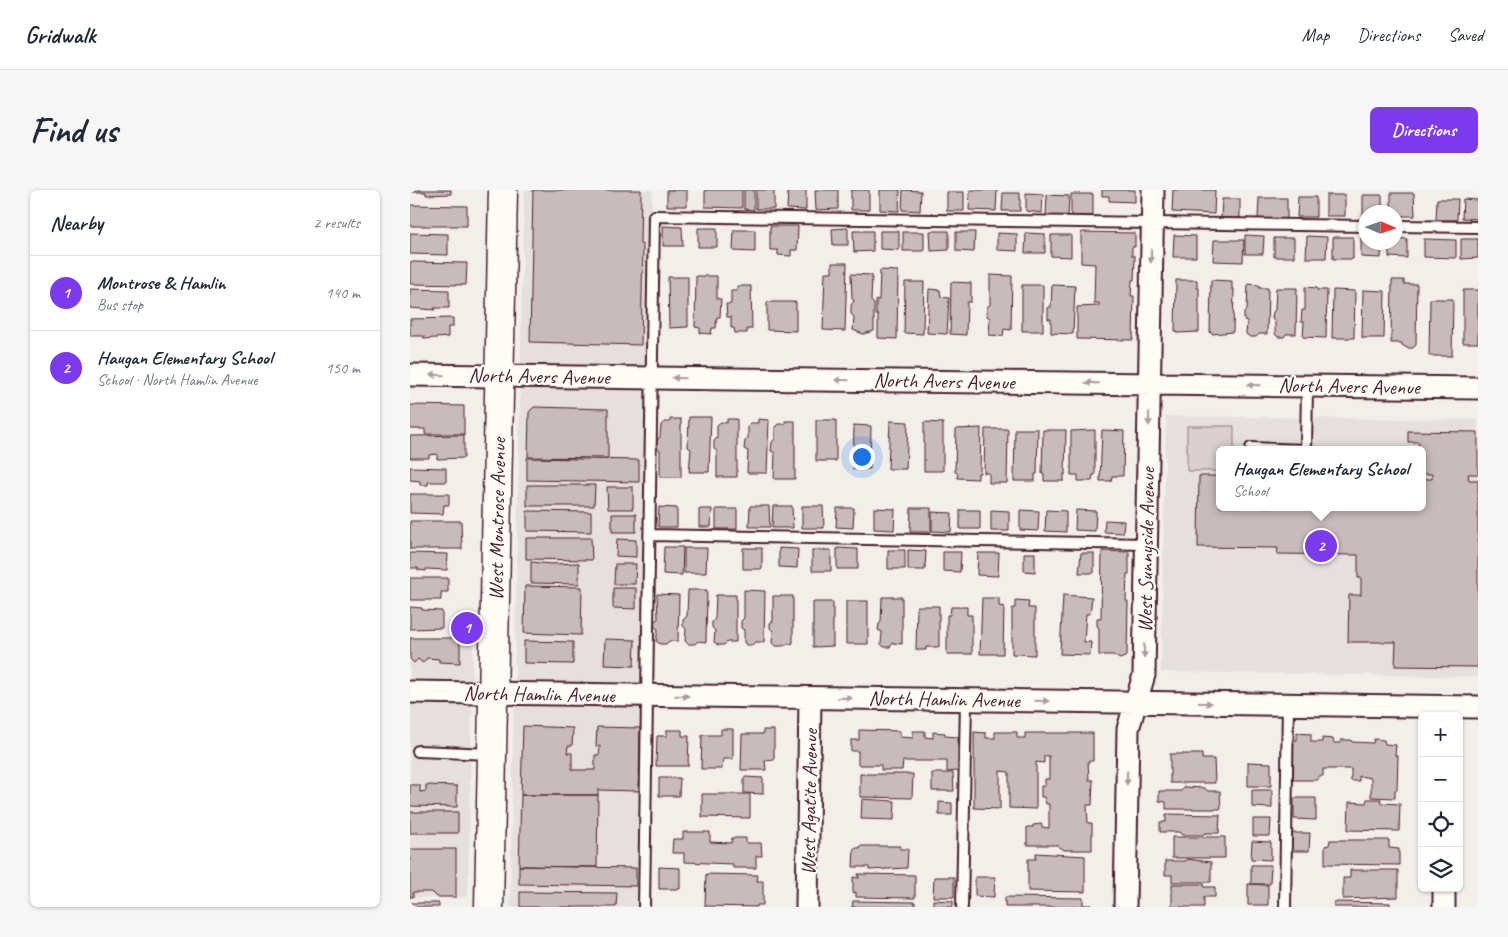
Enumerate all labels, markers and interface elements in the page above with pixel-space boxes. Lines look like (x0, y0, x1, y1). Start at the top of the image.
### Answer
text: Gridwalk (25, 20, 95, 50)
text: Map (1302, 24, 1329, 46)
text: Directions (1357, 24, 1420, 46)
text: Saved (1448, 24, 1483, 46)
button: Directions (1370, 107, 1478, 153)
text: Find us (30, 108, 117, 153)
north arrow (1358, 205, 1403, 250)
text: Nearby (50, 210, 103, 236)
text: 2 results (313, 213, 360, 233)
one-way arrow (1147, 248, 1155, 264)
text: Montrose & Hamlin (97, 271, 225, 295)
text: 1 (62, 283, 70, 303)
text: 140 m (326, 283, 360, 303)
text: Bus stop (97, 295, 143, 315)
text: Haugan Elementary School (97, 346, 272, 370)
text: 2 (62, 358, 70, 378)
text: 150 m (326, 358, 360, 378)
street label: North Avers Avenue (468, 362, 612, 390)
street label: North Avers Avenue (873, 367, 1017, 395)
text: School · North Hamlin Avenue (97, 370, 258, 390)
one-way arrow (429, 371, 445, 379)
street label: North Avers Avenue (1278, 372, 1422, 400)
one-way arrow (671, 374, 687, 382)
one-way arrow (834, 376, 850, 384)
one-way arrow (1084, 379, 1100, 387)
one-way arrow (1246, 381, 1262, 389)
one-way arrow (1144, 411, 1152, 427)
street label: West Montrose Avenue (483, 435, 511, 601)
your location (849, 444, 875, 470)
popup (1216, 446, 1426, 511)
text: Haugan Elementary School (1233, 457, 1409, 481)
street label: West Sunnyside Avenue (1132, 465, 1160, 633)
text: School (1233, 481, 1268, 501)
pin: 2 (1305, 527, 1337, 565)
pin: 1 (451, 609, 483, 647)
one-way arrow (1140, 643, 1148, 659)
street label: North Hamlin Avenue (463, 680, 616, 708)
street label: North Hamlin Avenue (868, 685, 1021, 713)
one-way arrow (675, 692, 691, 700)
one-way arrow (837, 694, 853, 702)
one-way arrow (1035, 697, 1051, 705)
one-way arrow (1197, 699, 1213, 707)
map controls (1418, 712, 1463, 892)
button: + (1418, 712, 1463, 757)
street label: West Agatite Avenue (795, 727, 823, 875)
button: − (1418, 757, 1463, 802)
one-way arrow (1123, 770, 1131, 786)
button: locate (1418, 802, 1463, 847)
button: layers (1418, 847, 1463, 892)

